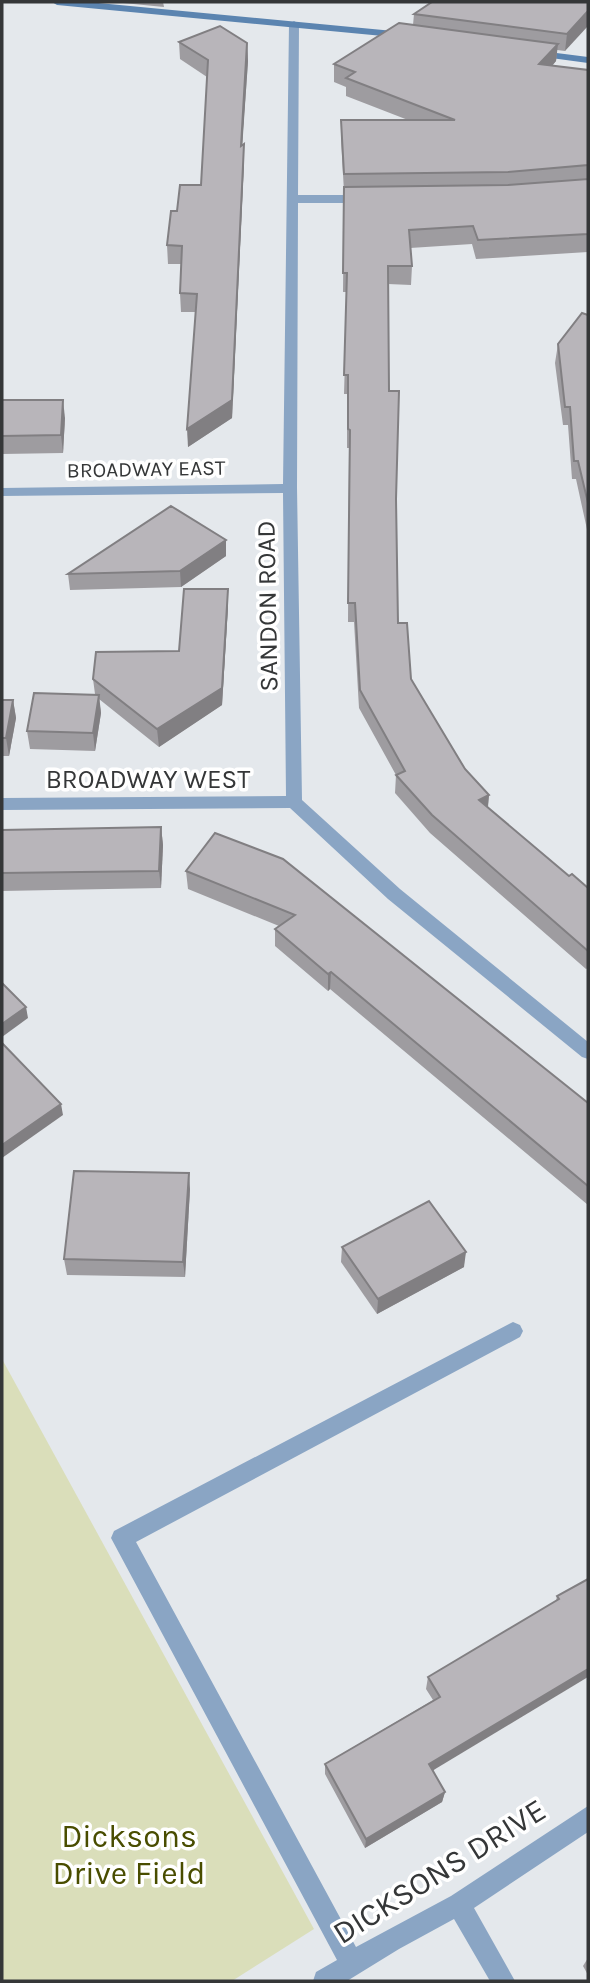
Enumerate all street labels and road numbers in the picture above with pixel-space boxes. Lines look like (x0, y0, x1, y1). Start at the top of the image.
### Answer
street label: BROADWAY EAST (67, 456, 226, 482)
street label: SANDON ROAD (251, 520, 284, 692)
street label: BROADWAY WEST (46, 764, 250, 795)
street label: DICKSONS DRIVE (326, 1791, 552, 1952)

